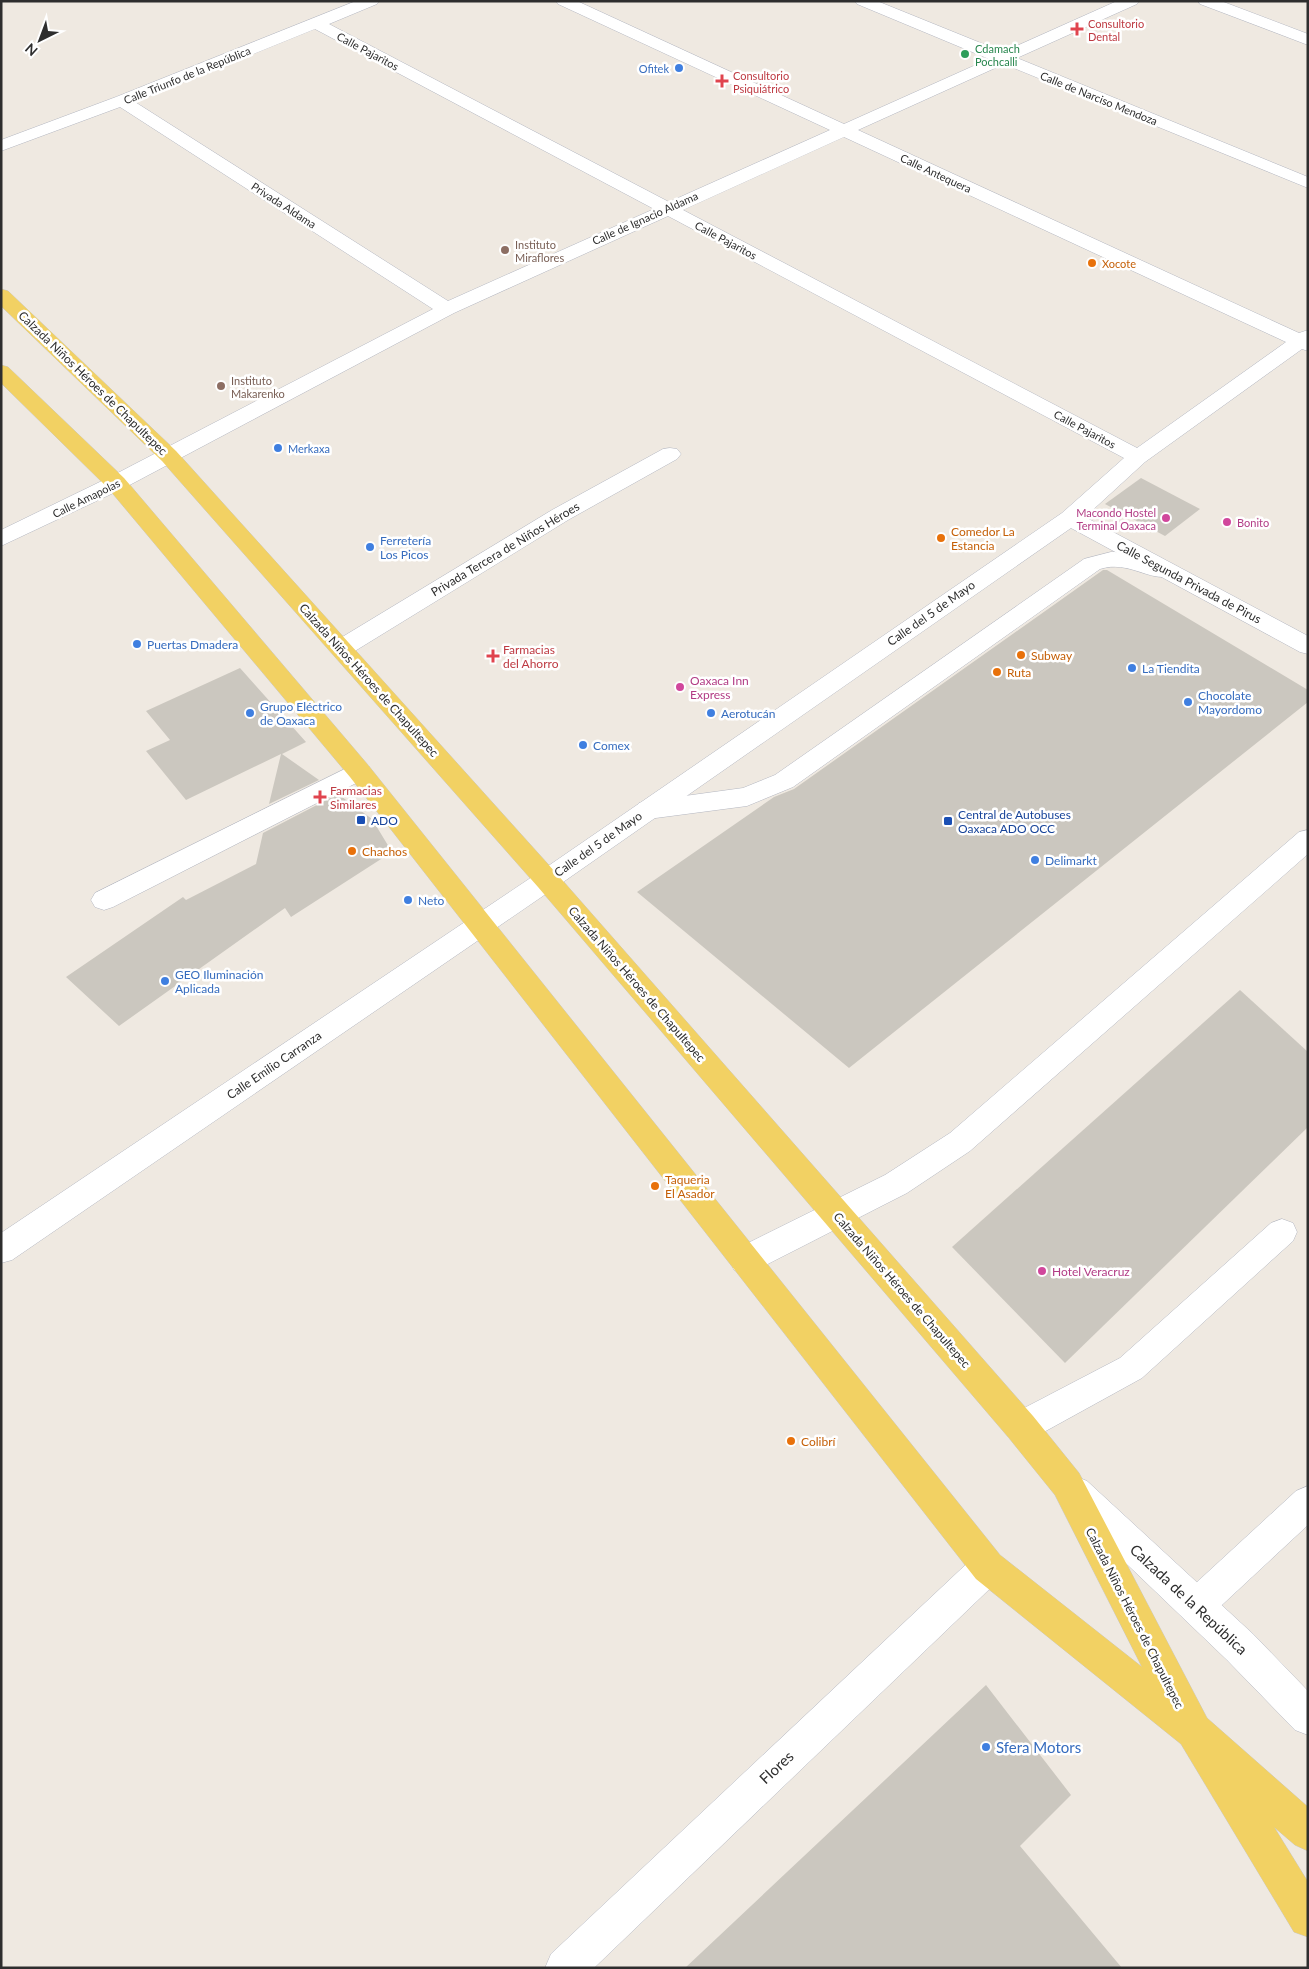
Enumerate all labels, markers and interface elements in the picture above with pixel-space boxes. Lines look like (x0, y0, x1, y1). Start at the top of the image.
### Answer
north arrow (15, 15, 65, 65)
place label: Consultorio Dental (1088, 17, 1144, 43)
marker: Consultorio Dental (1070, 22, 1084, 36)
street label: Calle Pajaritos (335, 29, 401, 73)
text: N (21, 40, 41, 60)
place label: Cdamach Pochcalli (975, 42, 1020, 68)
street label: Calle Triunfo de la República (122, 44, 252, 106)
marker: Cdamach Pochcalli (959, 48, 971, 60)
place label: Ofitek (639, 62, 669, 75)
marker: Ofitek (673, 62, 685, 74)
street label: Calle de Narciso Mendoza (1038, 68, 1160, 128)
place label: Consultorio Psiquiátrico (733, 69, 789, 95)
marker: Consultorio Psiquiátrico (715, 74, 729, 88)
street label: Calle Antequera (898, 151, 974, 195)
street label: Privada Aldama (249, 179, 319, 231)
street label: Calle de Ignacio Aldama (590, 189, 700, 247)
street label: Calle Pajaritos (693, 218, 759, 262)
place label: Instituto Miraflores (515, 238, 564, 264)
marker: Instituto Miraflores (499, 244, 511, 256)
marker: Xocote (1086, 257, 1098, 269)
place label: Xocote (1102, 257, 1136, 270)
street label: Calzada Niños Héroes de Chapultepec (16, 308, 171, 458)
place label: Instituto Makarenko (231, 374, 285, 400)
marker: Instituto Makarenko (215, 380, 227, 392)
street label: Calle Pajaritos (1052, 407, 1118, 451)
marker: Merkaxa (272, 442, 284, 454)
place label: Merkaxa (288, 442, 330, 455)
street label: Calle Amapolas (50, 476, 122, 520)
street label: Privada Tercera de Niños Héroes (428, 499, 582, 599)
place label: Macondo Hostel Terminal Oaxaca (1076, 506, 1156, 532)
marker: Macondo Hostel Terminal Oaxaca (1160, 512, 1172, 524)
marker: Bonito (1221, 516, 1233, 528)
place label: Bonito (1237, 516, 1269, 529)
place label: Comedor La Estancia (951, 524, 1015, 553)
marker: Comedor La Estancia (935, 532, 947, 544)
place label: Ferretería Los Picos (380, 533, 431, 562)
street label: Calle Segunda Privada de Pirus (1114, 537, 1264, 627)
marker: Ferretería Los Picos (364, 541, 376, 553)
street label: Calle del 5 de Mayo (884, 577, 978, 649)
street label: Calzada Niños Héroes de Chapultepec (296, 600, 442, 760)
place label: Puertas Dmadera (147, 637, 238, 652)
marker: Puertas Dmadera (131, 638, 143, 650)
place label: Farmacias del Ahorro (503, 642, 559, 671)
place label: Subway (1031, 648, 1073, 663)
marker: Subway (1015, 649, 1027, 661)
marker: Farmacias del Ahorro (487, 650, 499, 662)
place label: La Tiendita (1142, 661, 1200, 676)
marker: La Tiendita (1126, 662, 1138, 674)
place label: Ruta (1007, 665, 1031, 680)
marker: Ruta (991, 666, 1003, 678)
place label: Oaxaca Inn Express (690, 673, 749, 702)
marker: Oaxaca Inn Express (674, 681, 686, 693)
place label: Chocolate Mayordomo (1198, 688, 1262, 717)
marker: Chocolate Mayordomo (1182, 696, 1194, 708)
place label: Grupo Eléctrico de Oaxaca (260, 699, 342, 728)
place label: Aerotucán (721, 706, 776, 721)
marker: Grupo Eléctrico de Oaxaca (244, 707, 256, 719)
marker: Aerotucán (705, 707, 717, 719)
place label: Comex (593, 738, 630, 753)
marker: Comex (577, 739, 589, 751)
place label: Farmacias Similares (330, 783, 382, 812)
marker: Farmacias Similares (314, 791, 326, 803)
place label: Central de Autobuses Oaxaca ADO OCC (958, 807, 1071, 836)
street label: Calle del 5 de Mayo (551, 808, 645, 880)
place label: ADO (371, 813, 398, 828)
marker: ADO (355, 814, 367, 826)
marker: Central de Autobuses Oaxaca ADO OCC (942, 815, 954, 827)
place label: Chachos (362, 844, 407, 859)
marker: Chachos (346, 845, 358, 857)
place label: Delimarkt (1045, 853, 1097, 868)
marker: Delimarkt (1029, 854, 1041, 866)
place label: Neto (418, 893, 445, 908)
marker: Neto (402, 894, 414, 906)
street label: Calzada Niños Héroes de Chapultepec (565, 903, 709, 1065)
place label: GEO Iluminación Aplicada (175, 967, 264, 996)
marker: GEO Iluminación Aplicada (159, 975, 171, 987)
street label: Calle Emilio Carranza (224, 1028, 324, 1102)
place label: Taqueria El Asador (665, 1172, 715, 1201)
marker: Taqueria El Asador (649, 1180, 661, 1192)
street label: Calzada Niños Héroes de Chapultepec (830, 1209, 974, 1371)
place label: Hotel Veracruz (1052, 1264, 1130, 1279)
marker: Hotel Veracruz (1036, 1265, 1048, 1277)
place label: Colibrí (801, 1434, 837, 1449)
marker: Colibrí (785, 1435, 797, 1447)
street label: Calzada Niños Héroes de Chapultepec (1083, 1525, 1187, 1711)
street label: Calzada de la República (1127, 1540, 1251, 1658)
place label: Sfera Motors (996, 1738, 1081, 1756)
marker: Sfera Motors (980, 1741, 992, 1753)
street label: Flores (755, 1747, 797, 1787)

